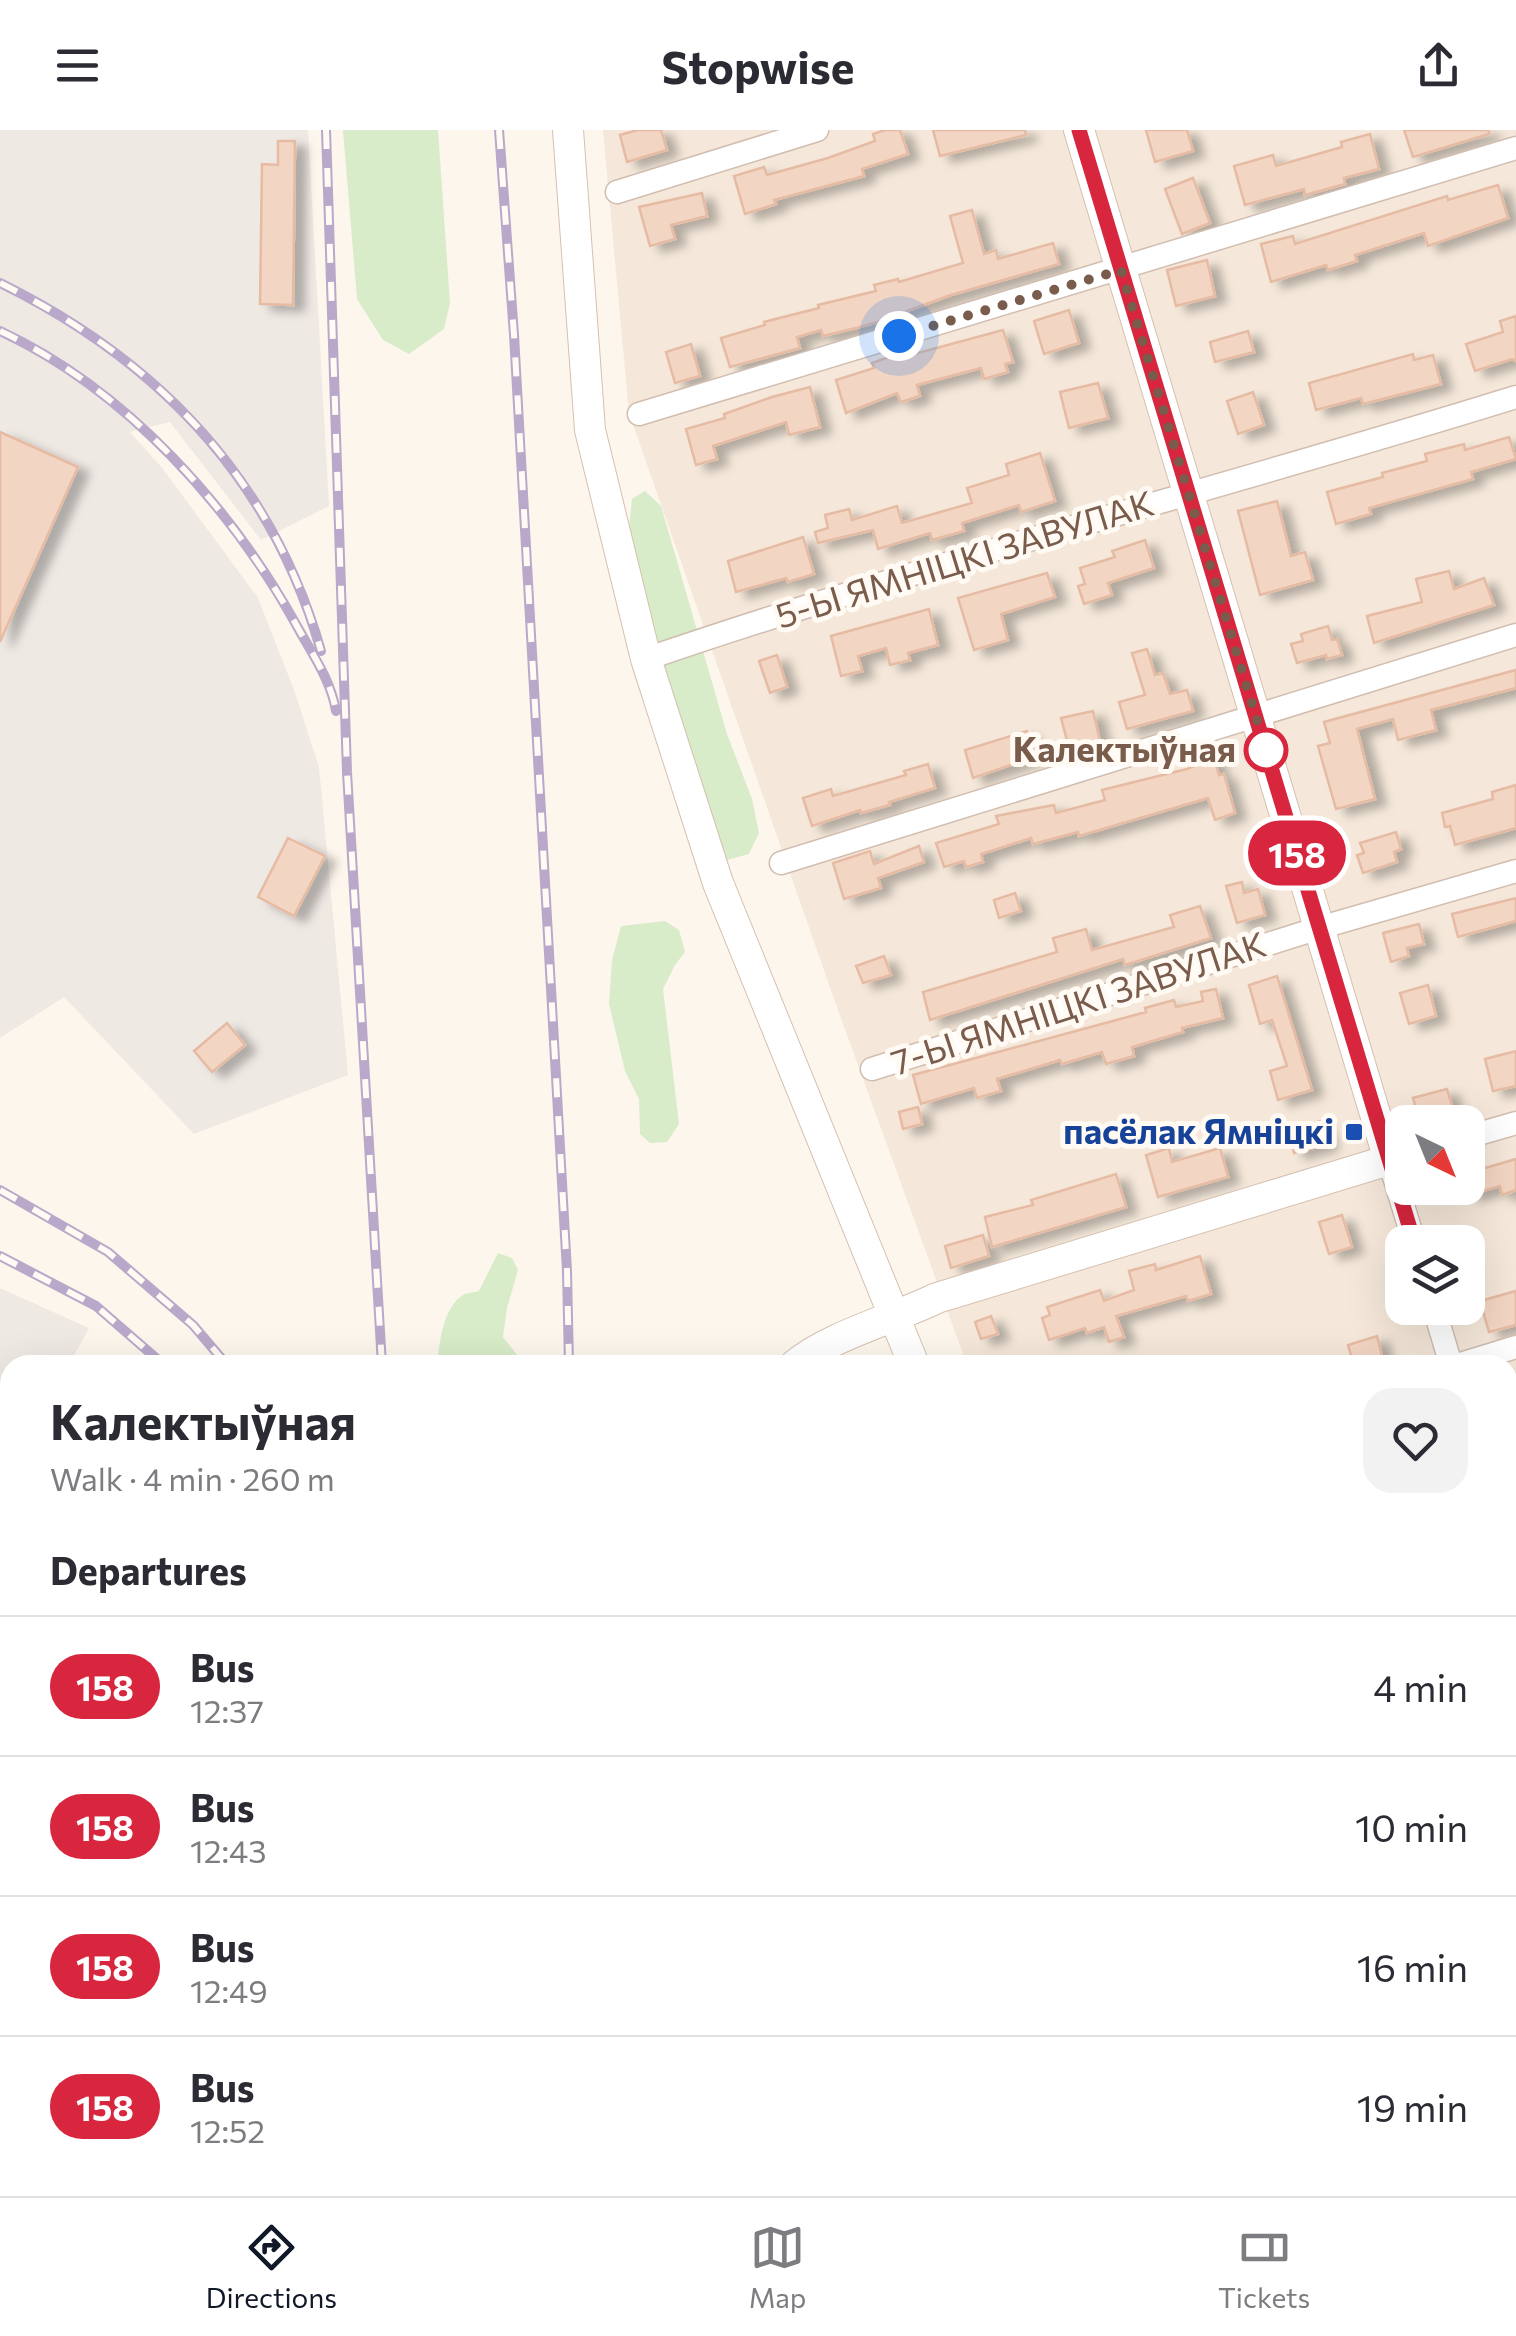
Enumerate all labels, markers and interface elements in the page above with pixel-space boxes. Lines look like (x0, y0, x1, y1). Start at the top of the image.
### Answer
icon: menu (50, 38, 105, 93)
text: Stopwise (662, 38, 854, 93)
icon: share (1411, 38, 1466, 93)
your location (874, 311, 924, 361)
street label: 5-Ы ЯМНІЦКІ ЗАВУЛАК (770, 480, 1158, 636)
place label: Калектыўная (1013, 726, 1236, 769)
marker: Калектыўная (1245, 729, 1287, 771)
line badge: 158 (1240, 820, 1354, 886)
text: 158 (1268, 832, 1326, 875)
street label: 7-Ы ЯМНІЦКІ ЗАВУЛАК (885, 921, 1271, 1083)
north arrow (1385, 1105, 1485, 1205)
map controls (1385, 1105, 1485, 1325)
place label: пасёлак Ямніцкі (1063, 1108, 1334, 1151)
marker: пасёлак Ямніцкі (1343, 1121, 1365, 1143)
button: layers (1385, 1225, 1485, 1325)
button: heart (1363, 1388, 1468, 1493)
text: Калектыўная (50, 1391, 356, 1450)
text: Walk · 4 min · 260 m (50, 1458, 335, 1498)
text: Departures (50, 1546, 247, 1593)
text: Bus (190, 1643, 255, 1690)
text: 4 min (1373, 1663, 1468, 1710)
text: 158 (76, 1665, 134, 1708)
text: 12:37 (190, 1690, 264, 1730)
text: Bus (190, 1783, 255, 1830)
text: 10 min (1355, 1803, 1468, 1850)
text: 158 (76, 1805, 134, 1848)
text: 12:43 (190, 1830, 266, 1870)
text: Bus (190, 1923, 255, 1970)
text: 16 min (1357, 1943, 1468, 1990)
text: 158 (76, 1945, 134, 1988)
text: 12:49 (190, 1970, 268, 2010)
text: Bus (190, 2063, 255, 2110)
text: 19 min (1357, 2083, 1468, 2130)
text: 158 (76, 2085, 134, 2128)
text: 12:52 (190, 2110, 265, 2150)
tab: Directions (206, 2220, 337, 2314)
tab: Map (749, 2220, 806, 2314)
tab: Tickets (1218, 2220, 1310, 2314)

